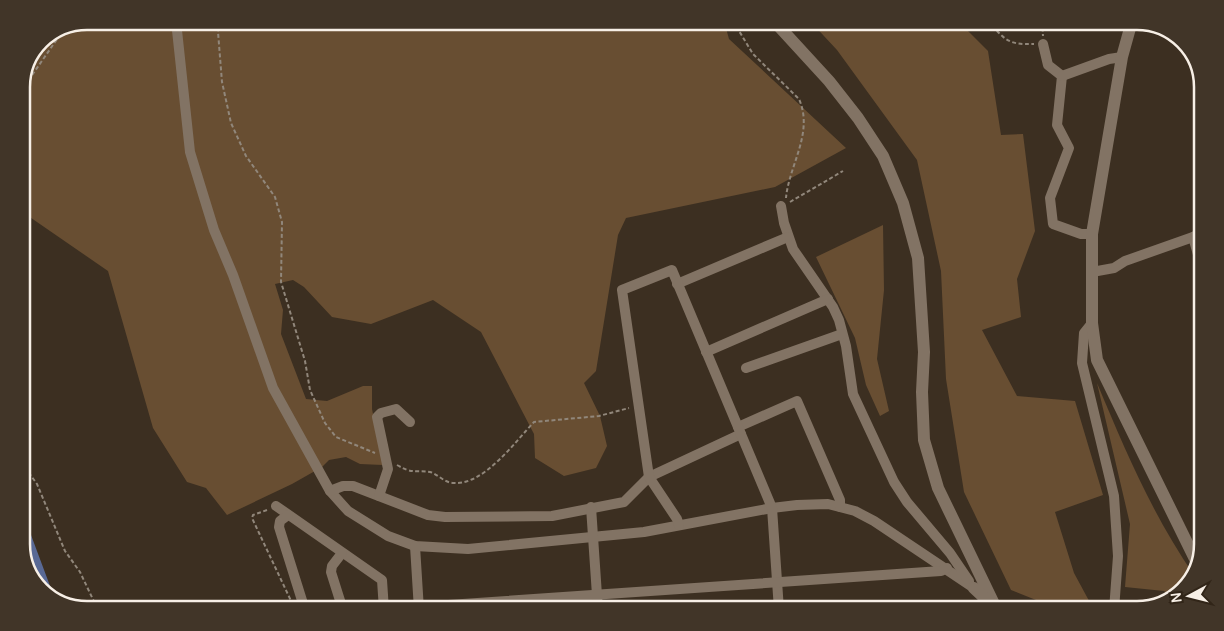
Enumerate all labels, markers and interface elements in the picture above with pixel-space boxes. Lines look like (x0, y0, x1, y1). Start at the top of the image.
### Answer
north arrow (1164, 571, 1214, 621)
text: N (1166, 591, 1186, 604)

